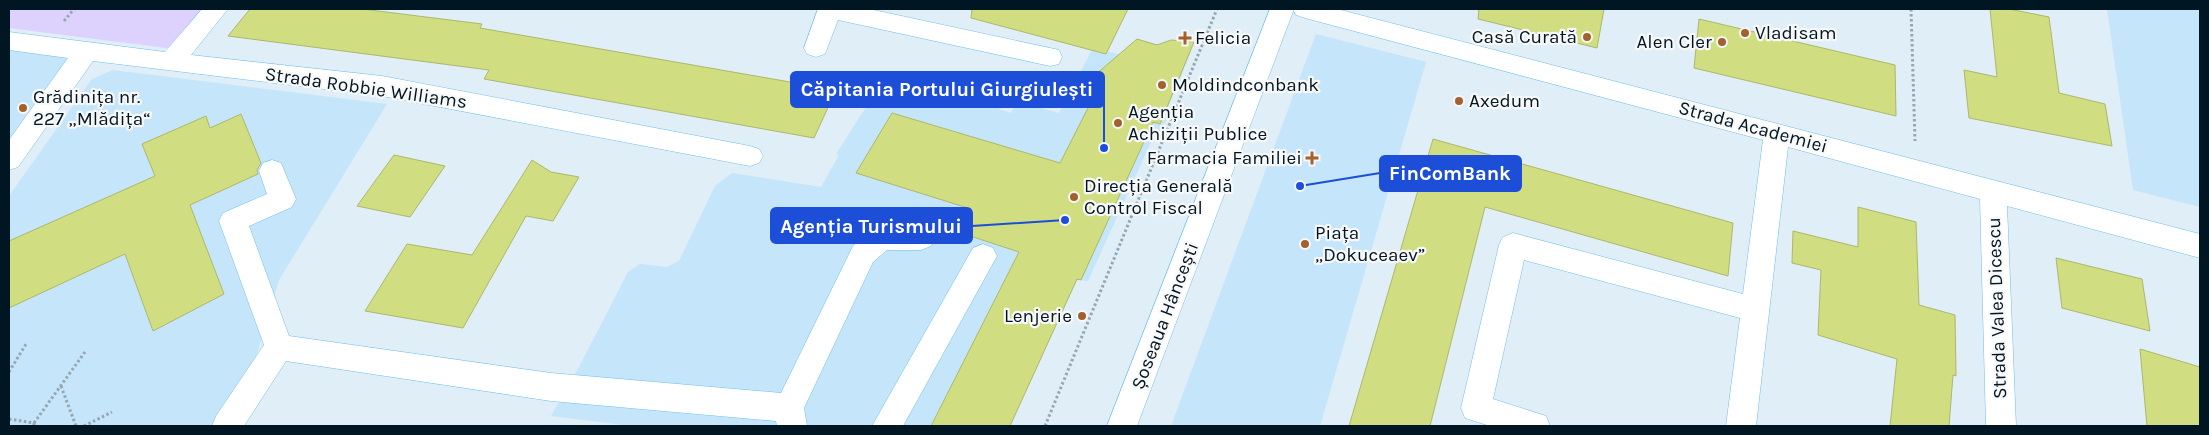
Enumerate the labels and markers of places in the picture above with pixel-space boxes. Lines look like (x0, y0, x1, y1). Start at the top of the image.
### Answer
place label: Vladisam (1755, 22, 1837, 44)
place label: Casă Curată (1472, 26, 1577, 48)
place label: Felicia (1195, 27, 1251, 49)
marker: Vladisam (1739, 27, 1751, 39)
marker: Casă Curată (1581, 31, 1593, 43)
place label: Alen Cler (1636, 31, 1712, 53)
marker: Felicia (1179, 32, 1191, 44)
marker: Alen Cler (1716, 36, 1728, 48)
callout: Căpitania Portului Giurgiulești (791, 72, 1104, 107)
place label: Moldindconbank (1172, 74, 1319, 96)
marker: Moldindconbank (1156, 79, 1168, 91)
place label: Grădinița nr. 227 „Mlădița“ (33, 86, 151, 130)
place label: Axedum (1469, 90, 1540, 112)
marker: Axedum (1453, 95, 1465, 107)
place label: Agenția Achiziții Publice (1128, 101, 1267, 145)
marker: Grădinița nr. 227 „Mlădița“ (17, 102, 29, 114)
marker: Agenția Achiziții Publice (1112, 117, 1124, 129)
place label: Farmacia Familiei (1147, 147, 1302, 169)
marker: Farmacia Familiei (1306, 152, 1318, 164)
callout: FinComBank (1380, 156, 1521, 191)
place label: Direcția Generală Control Fiscal (1084, 175, 1233, 219)
marker: Direcția Generală Control Fiscal (1068, 191, 1080, 203)
callout: Agenția Turismului (771, 208, 972, 243)
place label: Piața „Dokuceaev” (1315, 222, 1425, 266)
marker: Piața „Dokuceaev” (1299, 238, 1311, 250)
place label: Lenjerie (1004, 305, 1072, 327)
marker: Lenjerie (1076, 310, 1088, 322)

